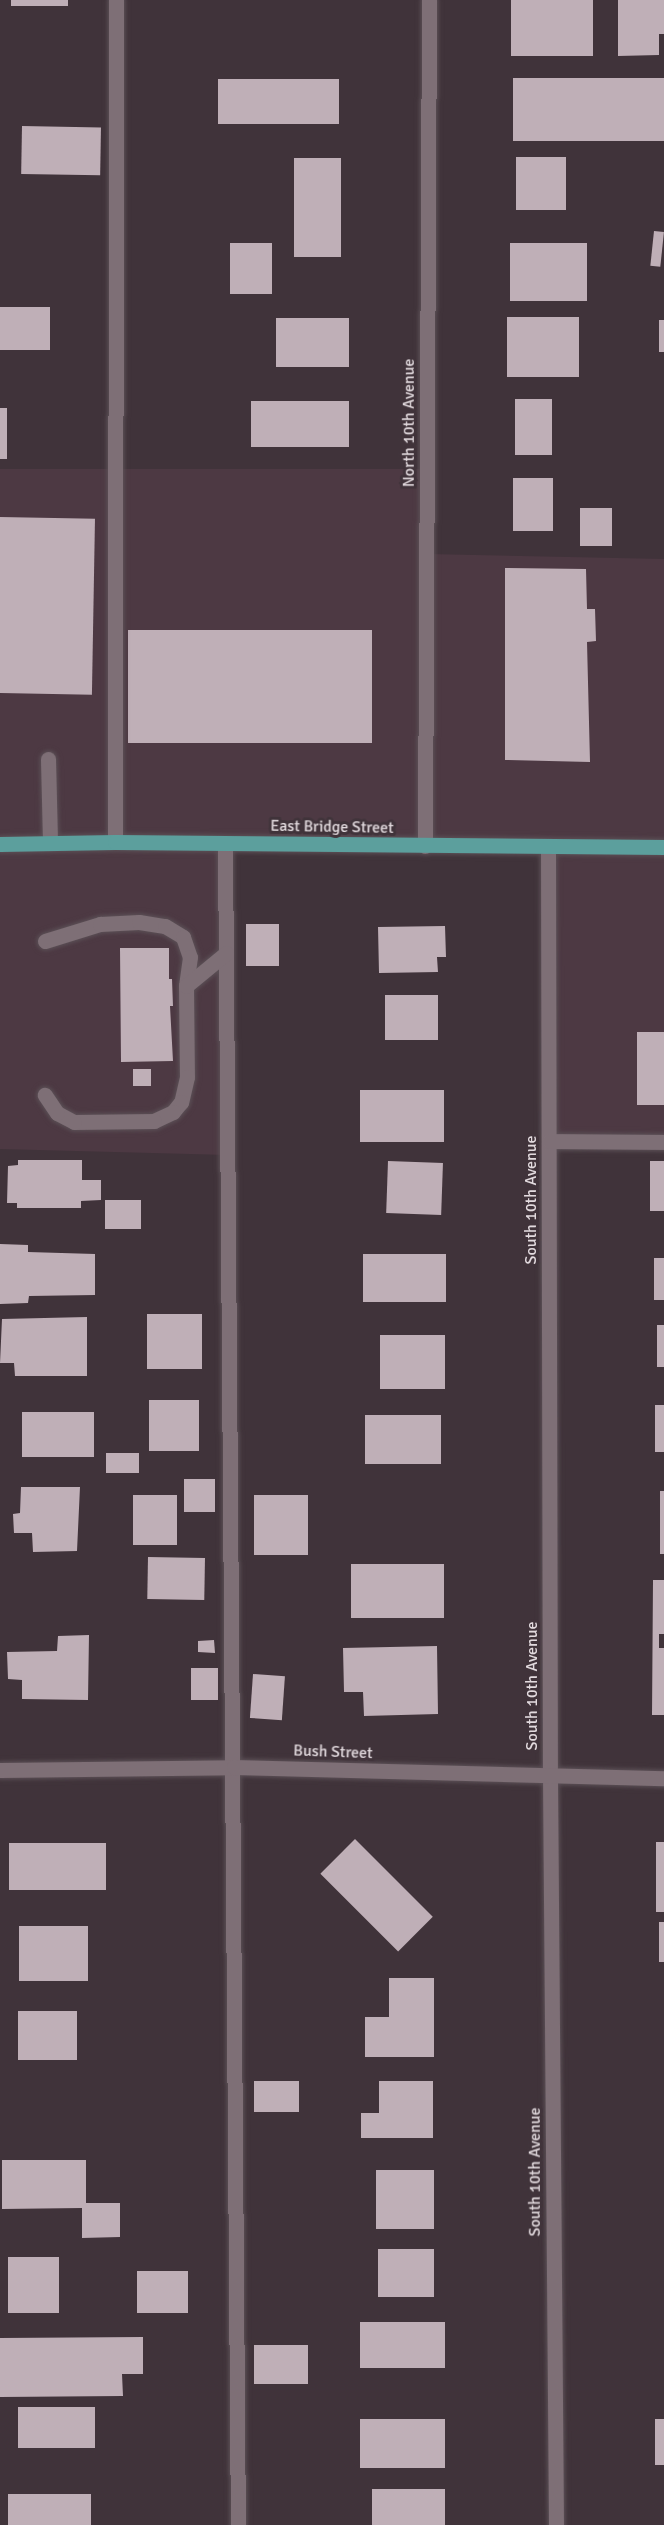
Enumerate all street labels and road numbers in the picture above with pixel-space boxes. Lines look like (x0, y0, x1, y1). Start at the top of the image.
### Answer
street label: North 10th Avenue (399, 359, 419, 487)
street label: East Bridge Street (270, 816, 394, 838)
street label: South 10th Avenue (521, 1136, 541, 1264)
street label: South 10th Avenue (522, 1622, 542, 1750)
street label: Bush Street (293, 1741, 373, 1763)
street label: South 10th Avenue (525, 2108, 545, 2236)

